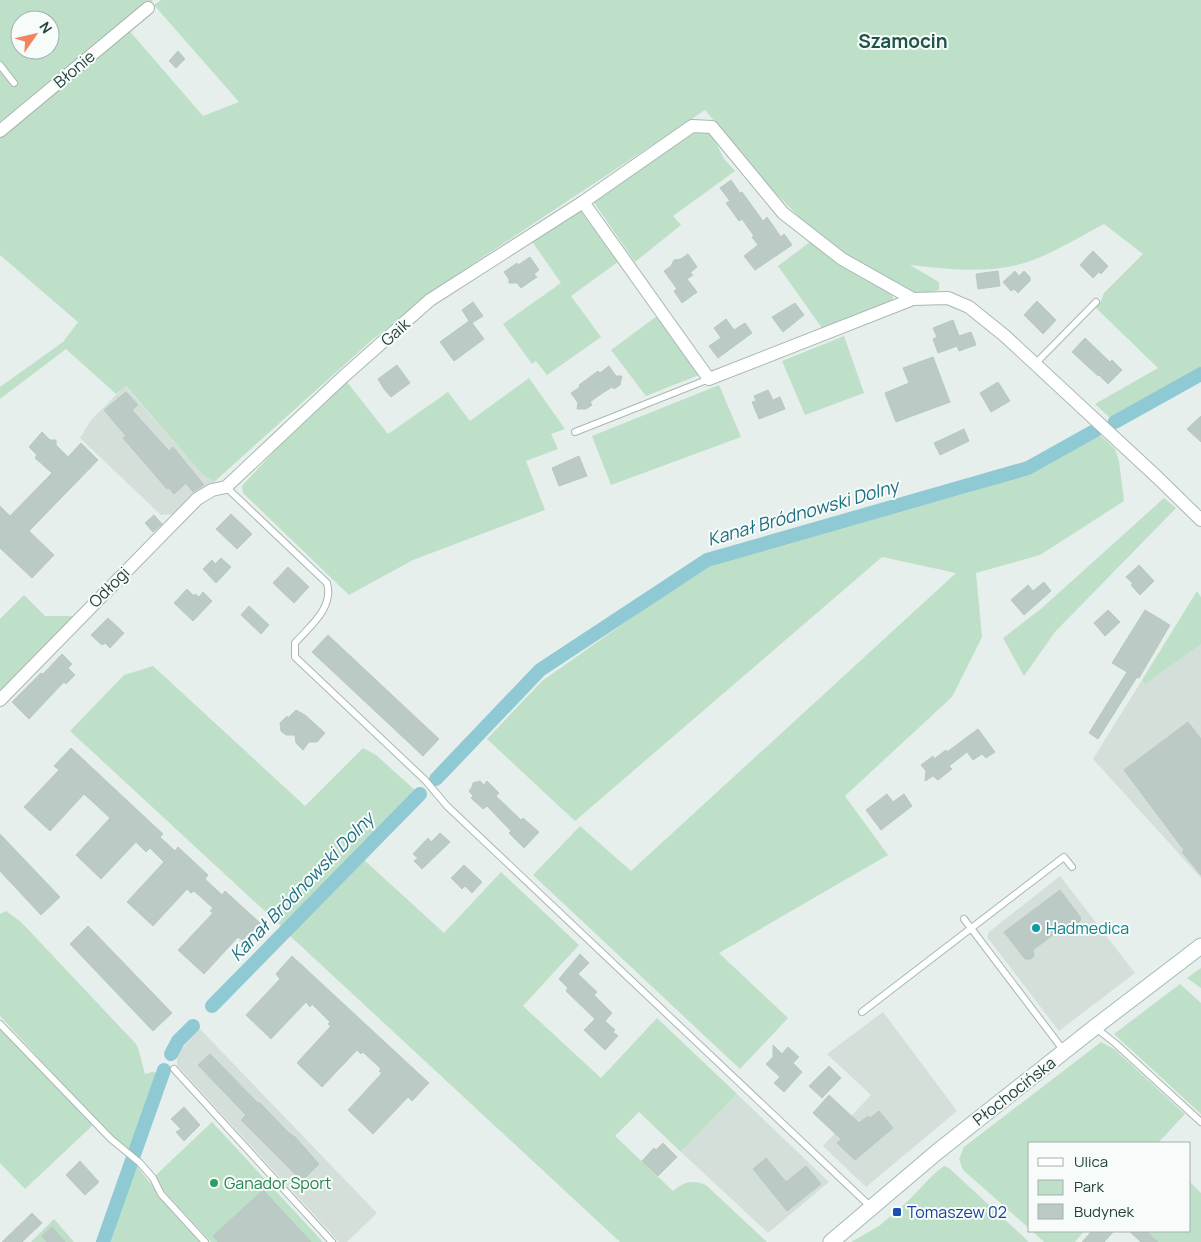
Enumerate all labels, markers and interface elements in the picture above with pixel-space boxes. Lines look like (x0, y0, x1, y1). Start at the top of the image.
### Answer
north arrow (10, 10, 60, 60)
text: N (36, 18, 57, 37)
district label: Szamocin (858, 28, 948, 54)
street label: Błonie (49, 45, 99, 93)
street label: Gaik (376, 312, 415, 351)
water label: Kanał Bródnowski Dolny (704, 473, 903, 551)
street label: Odłogi (84, 562, 134, 612)
water label: Kanał Bródnowski Dolny (224, 805, 380, 966)
place label: Hadmedica (1046, 917, 1129, 939)
marker: Hadmedica (1030, 922, 1042, 934)
street label: Płochocińska (968, 1052, 1060, 1130)
legend (1028, 1142, 1191, 1232)
text: Ulica (1074, 1151, 1108, 1172)
place label: Ganador Sport (224, 1172, 331, 1194)
text: Park (1074, 1176, 1104, 1197)
marker: Ganador Sport (208, 1177, 220, 1189)
place label: Tomaszew 02 (907, 1201, 1007, 1223)
text: Budynek (1074, 1201, 1135, 1222)
marker: Tomaszew 02 (891, 1206, 903, 1218)

